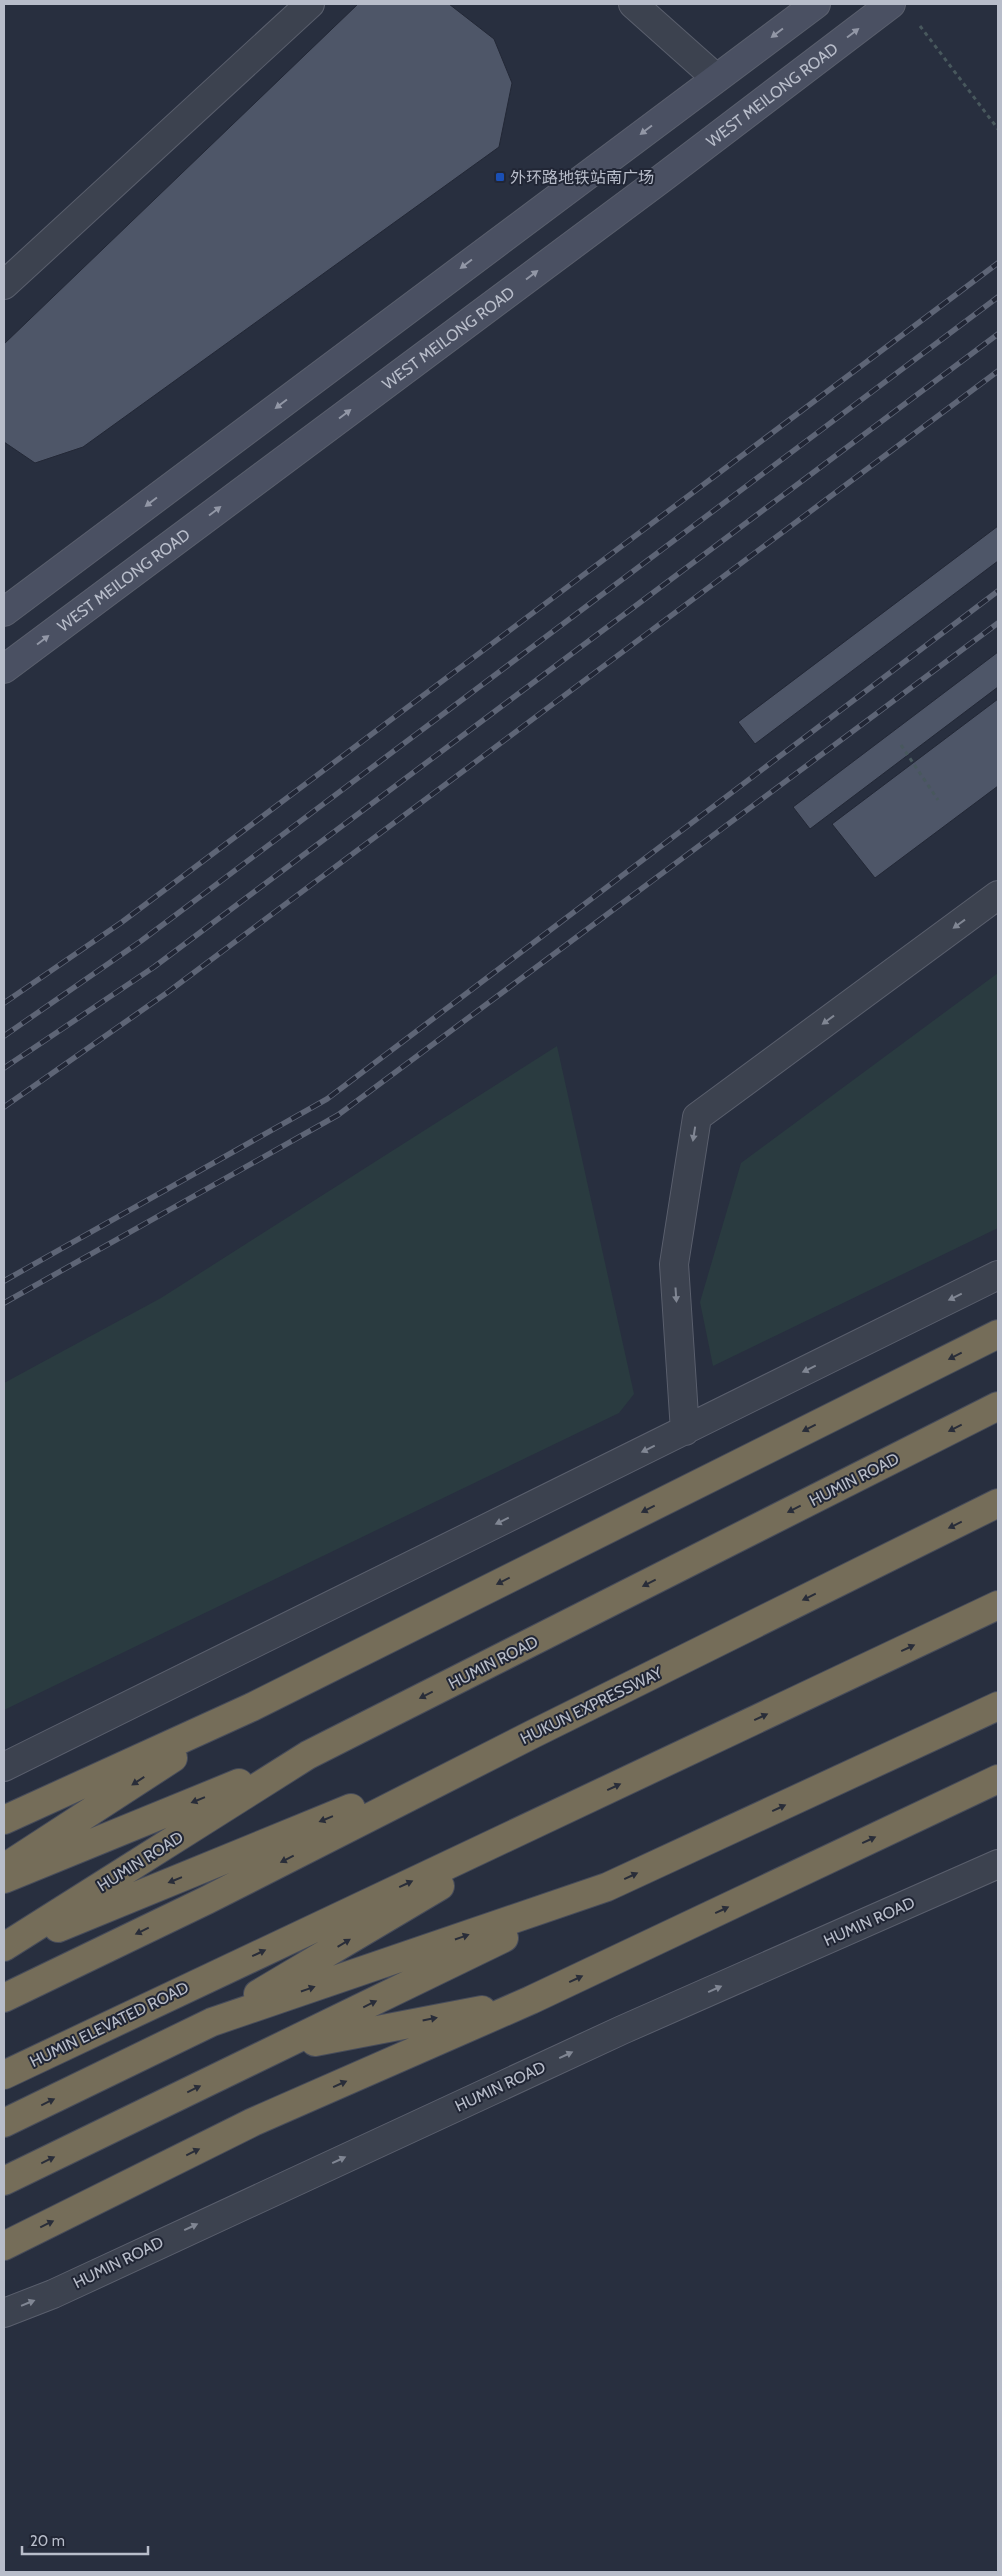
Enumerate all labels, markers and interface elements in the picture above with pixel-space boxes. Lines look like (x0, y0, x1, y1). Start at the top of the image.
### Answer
one-way arrow (770, 28, 784, 38)
one-way arrow (846, 28, 860, 38)
street label: WEST MEILONG ROAD (703, 39, 842, 151)
one-way arrow (639, 125, 653, 135)
place label: 外环路地铁站南广场 (510, 168, 654, 187)
marker: 外环路地铁站南广场 (494, 171, 506, 183)
one-way arrow (460, 259, 473, 270)
one-way arrow (525, 270, 538, 281)
street label: WEST MEILONG ROAD (378, 283, 518, 394)
one-way arrow (274, 399, 288, 409)
one-way arrow (338, 409, 351, 420)
one-way arrow (145, 496, 158, 507)
one-way arrow (208, 506, 221, 517)
street label: WEST MEILONG ROAD (54, 525, 194, 636)
one-way arrow (36, 635, 50, 645)
one-way arrow (952, 919, 966, 929)
one-way arrow (822, 1015, 835, 1026)
one-way arrow (690, 1126, 698, 1142)
one-way arrow (673, 1287, 681, 1303)
one-way arrow (948, 1293, 962, 1301)
one-way arrow (948, 1352, 962, 1360)
one-way arrow (802, 1365, 816, 1373)
one-way arrow (802, 1424, 817, 1432)
one-way arrow (948, 1424, 962, 1432)
one-way arrow (641, 1445, 655, 1453)
street label: HUMIN ROAD (806, 1449, 902, 1510)
one-way arrow (641, 1505, 656, 1513)
one-way arrow (787, 1505, 801, 1513)
one-way arrow (495, 1517, 509, 1525)
one-way arrow (947, 1520, 962, 1529)
one-way arrow (496, 1578, 510, 1586)
one-way arrow (642, 1579, 656, 1587)
one-way arrow (802, 1593, 816, 1601)
street label: HUMIN ROAD (445, 1632, 541, 1693)
one-way arrow (901, 1644, 915, 1652)
street label: HUKUN EXPRESSWAY (517, 1662, 666, 1748)
one-way arrow (419, 1691, 433, 1699)
one-way arrow (754, 1713, 768, 1721)
one-way arrow (131, 1776, 144, 1786)
one-way arrow (607, 1783, 621, 1791)
one-way arrow (190, 1796, 205, 1804)
one-way arrow (771, 1804, 786, 1812)
one-way arrow (319, 1815, 333, 1823)
street label: HUMIN ROAD (94, 1827, 187, 1895)
one-way arrow (862, 1836, 877, 1844)
one-way arrow (279, 1855, 294, 1863)
one-way arrow (624, 1872, 638, 1880)
one-way arrow (168, 1877, 182, 1885)
one-way arrow (399, 1880, 413, 1888)
street label: HUMIN ROAD (821, 1893, 918, 1950)
one-way arrow (715, 1905, 730, 1914)
one-way arrow (135, 1927, 149, 1935)
one-way arrow (454, 1933, 469, 1940)
one-way arrow (338, 1939, 351, 1948)
one-way arrow (252, 1949, 266, 1957)
one-way arrow (568, 1975, 583, 1983)
street label: HUMIN ELEVATED ROAD (27, 1978, 192, 2071)
one-way arrow (708, 1984, 722, 1992)
one-way arrow (301, 1985, 316, 1993)
one-way arrow (363, 2000, 377, 2008)
one-way arrow (423, 2015, 439, 2023)
one-way arrow (559, 2051, 573, 2059)
street label: HUMIN ROAD (452, 2057, 549, 2116)
one-way arrow (333, 2079, 347, 2087)
one-way arrow (187, 2085, 201, 2093)
one-way arrow (41, 2097, 55, 2105)
one-way arrow (186, 2148, 200, 2156)
one-way arrow (41, 2155, 55, 2163)
one-way arrow (332, 2155, 346, 2163)
one-way arrow (40, 2220, 55, 2228)
one-way arrow (184, 2223, 198, 2231)
street label: HUMIN ROAD (70, 2232, 166, 2292)
one-way arrow (21, 2299, 35, 2307)
scale bar (22, 2524, 149, 2556)
text: 20 m (30, 2532, 65, 2550)

